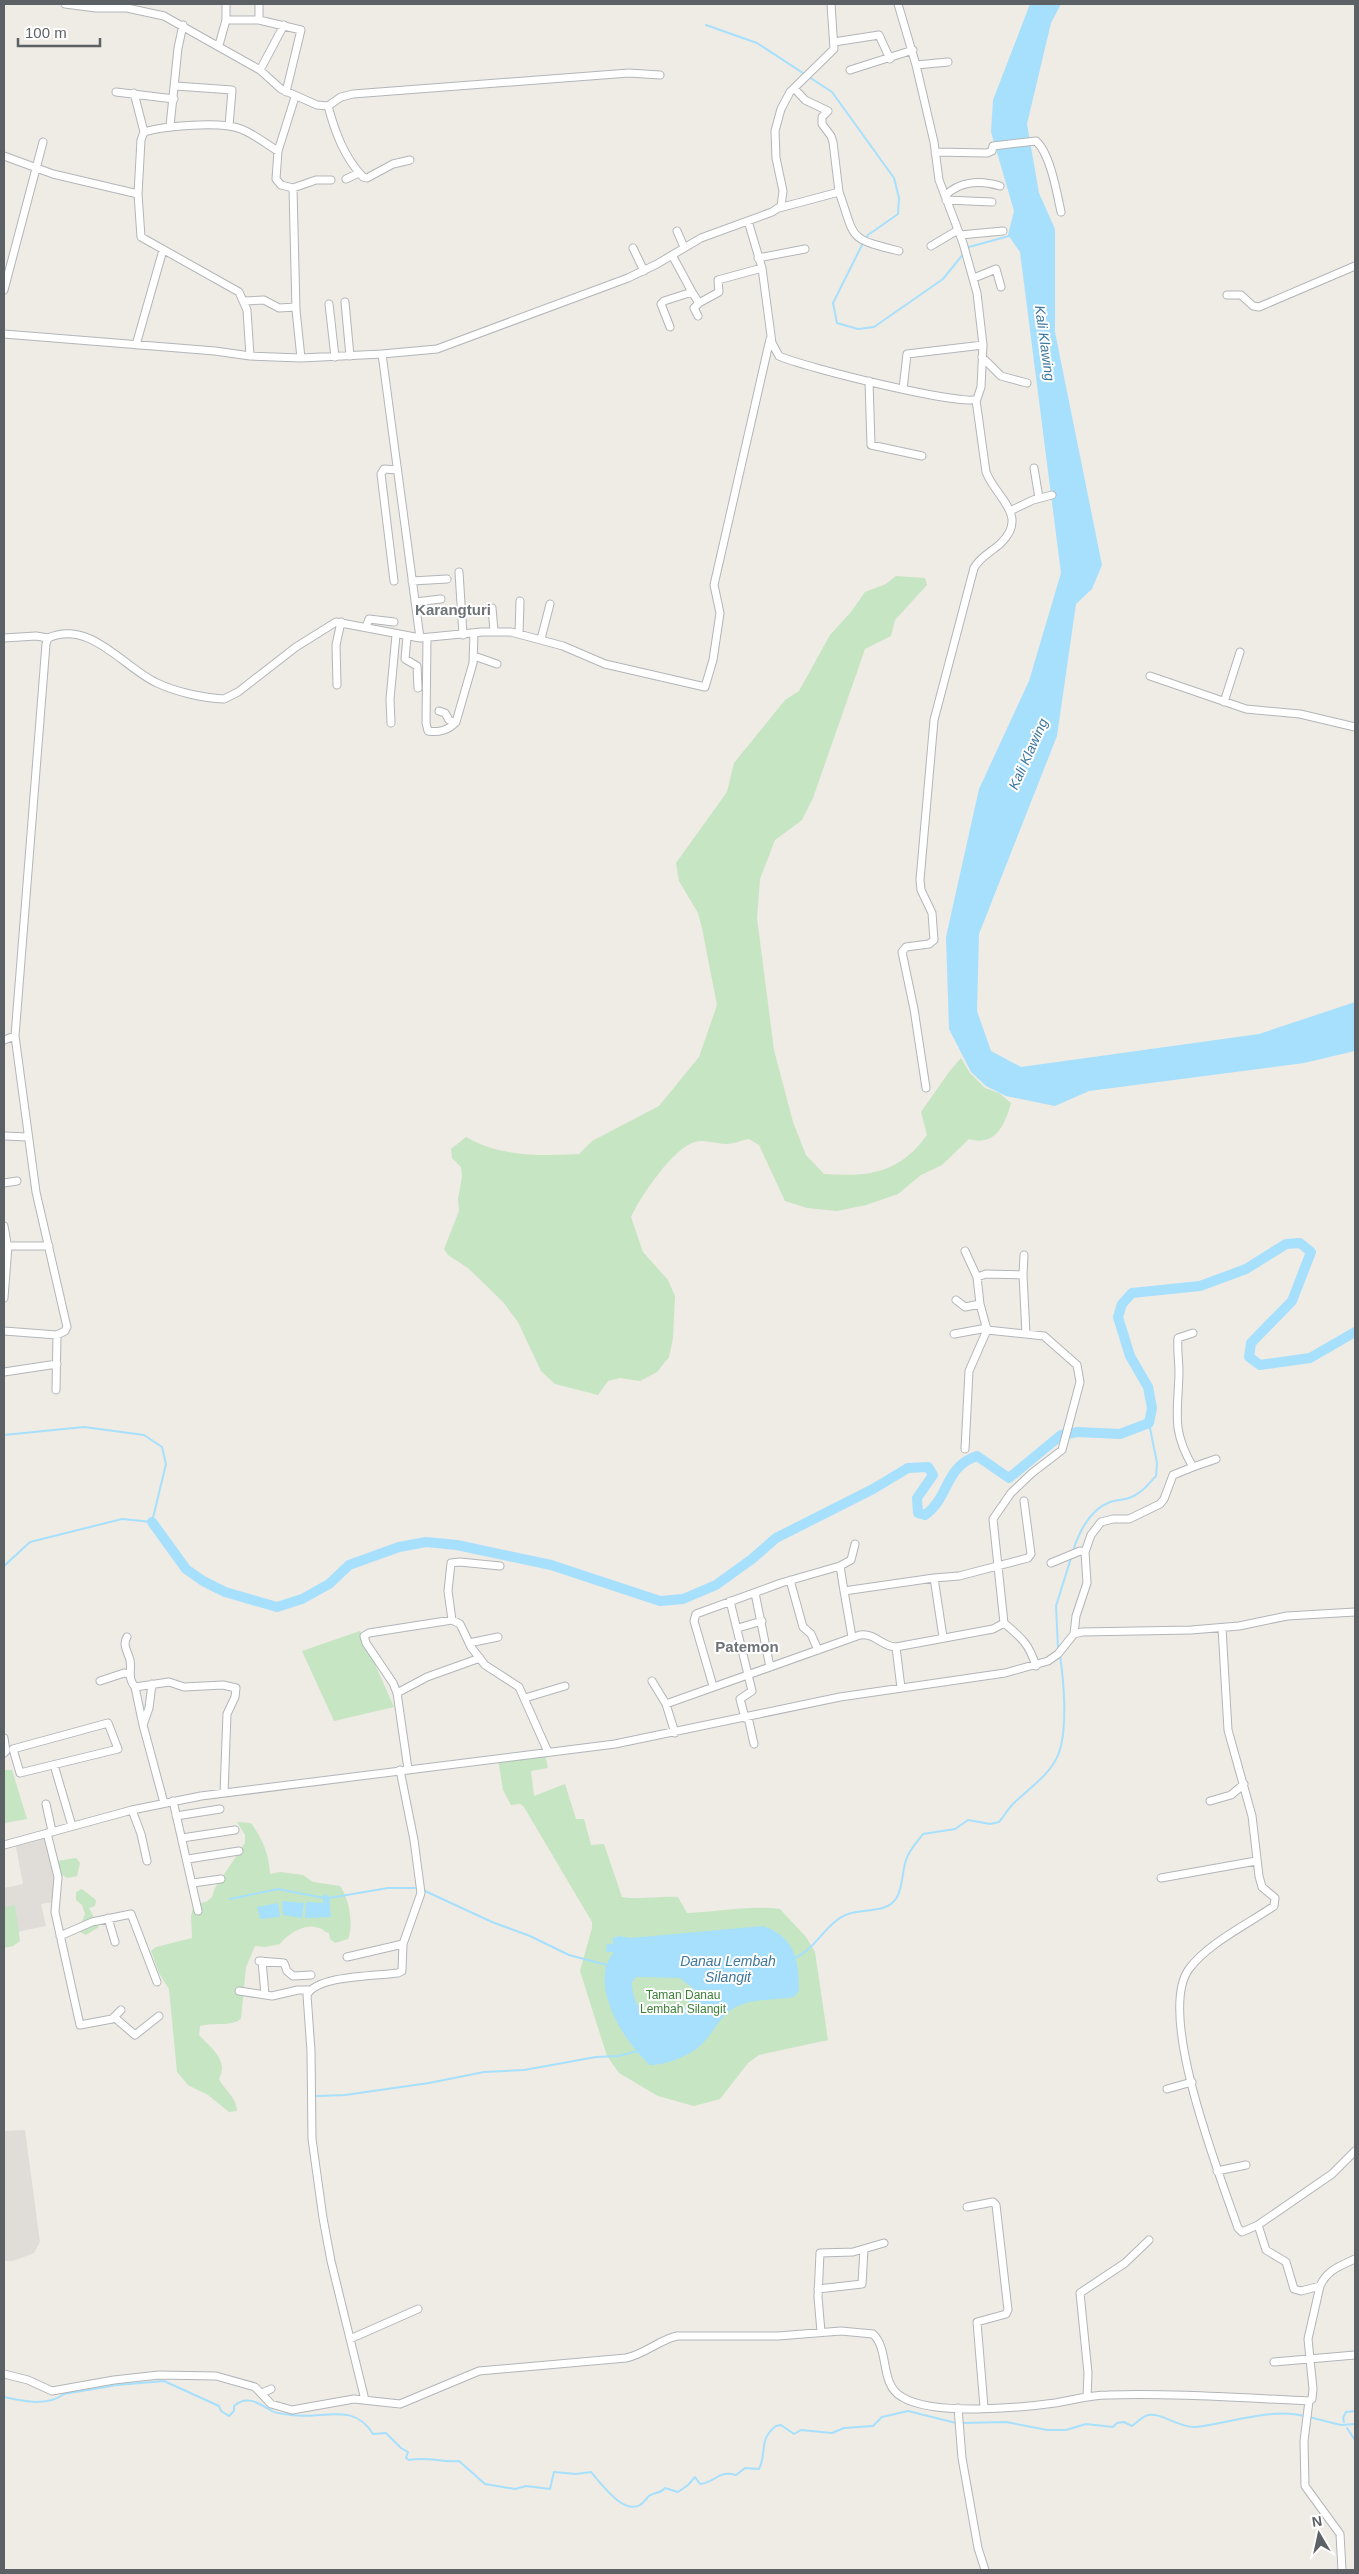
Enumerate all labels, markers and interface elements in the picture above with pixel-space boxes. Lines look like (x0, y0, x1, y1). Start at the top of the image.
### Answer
scale bar (18, 15, 100, 47)
text: 100 m (25, 24, 67, 41)
water label: Kali Klawing (1032, 304, 1058, 382)
district label: Karangturi (415, 601, 491, 618)
water label: Kali Klawing (1005, 716, 1051, 792)
district label: Patemon (715, 1638, 779, 1655)
water label: Danau Lembah Silangit (680, 1953, 776, 1985)
park label: Taman Danau Lembah Silangit (640, 1988, 727, 2016)
north arrow (1294, 2509, 1344, 2559)
text: N (1311, 2512, 1323, 2530)

